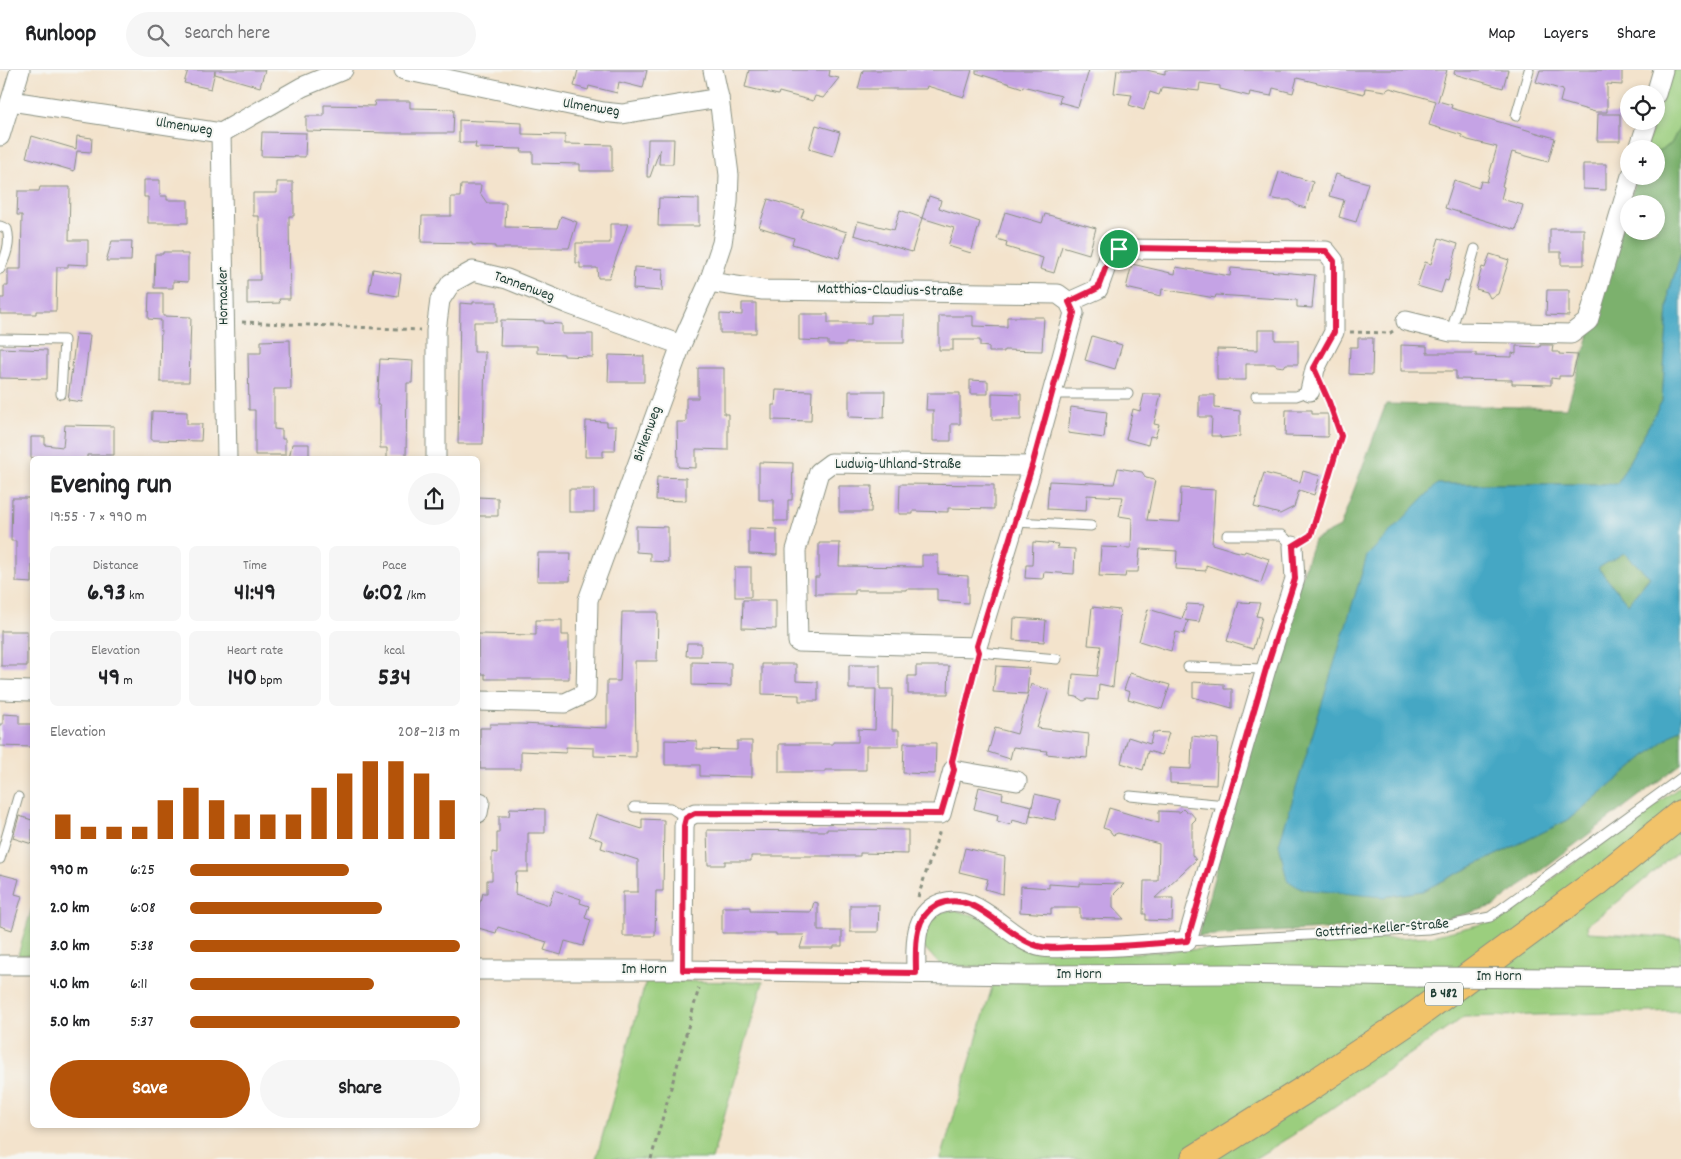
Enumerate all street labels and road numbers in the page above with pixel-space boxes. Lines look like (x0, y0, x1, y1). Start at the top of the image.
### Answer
street label: Ulmenweg (561, 93, 621, 123)
street label: Ulmenweg (154, 112, 214, 142)
street label: Hornacker (212, 266, 236, 325)
street label: Tannenweg (491, 266, 557, 308)
street label: Matthias-Claudius-Straße (817, 279, 963, 303)
street label: Birkenweg (628, 403, 668, 465)
street label: Ludwig-Uhland-Straße (835, 454, 961, 476)
street label: Gottfried-Keller-Straße (1314, 913, 1450, 945)
street label: Im Horn (621, 959, 667, 981)
street label: Im Horn (1056, 964, 1102, 986)
street label: Im Horn (1476, 966, 1522, 988)
road number: B 482 (1425, 982, 1463, 1006)

